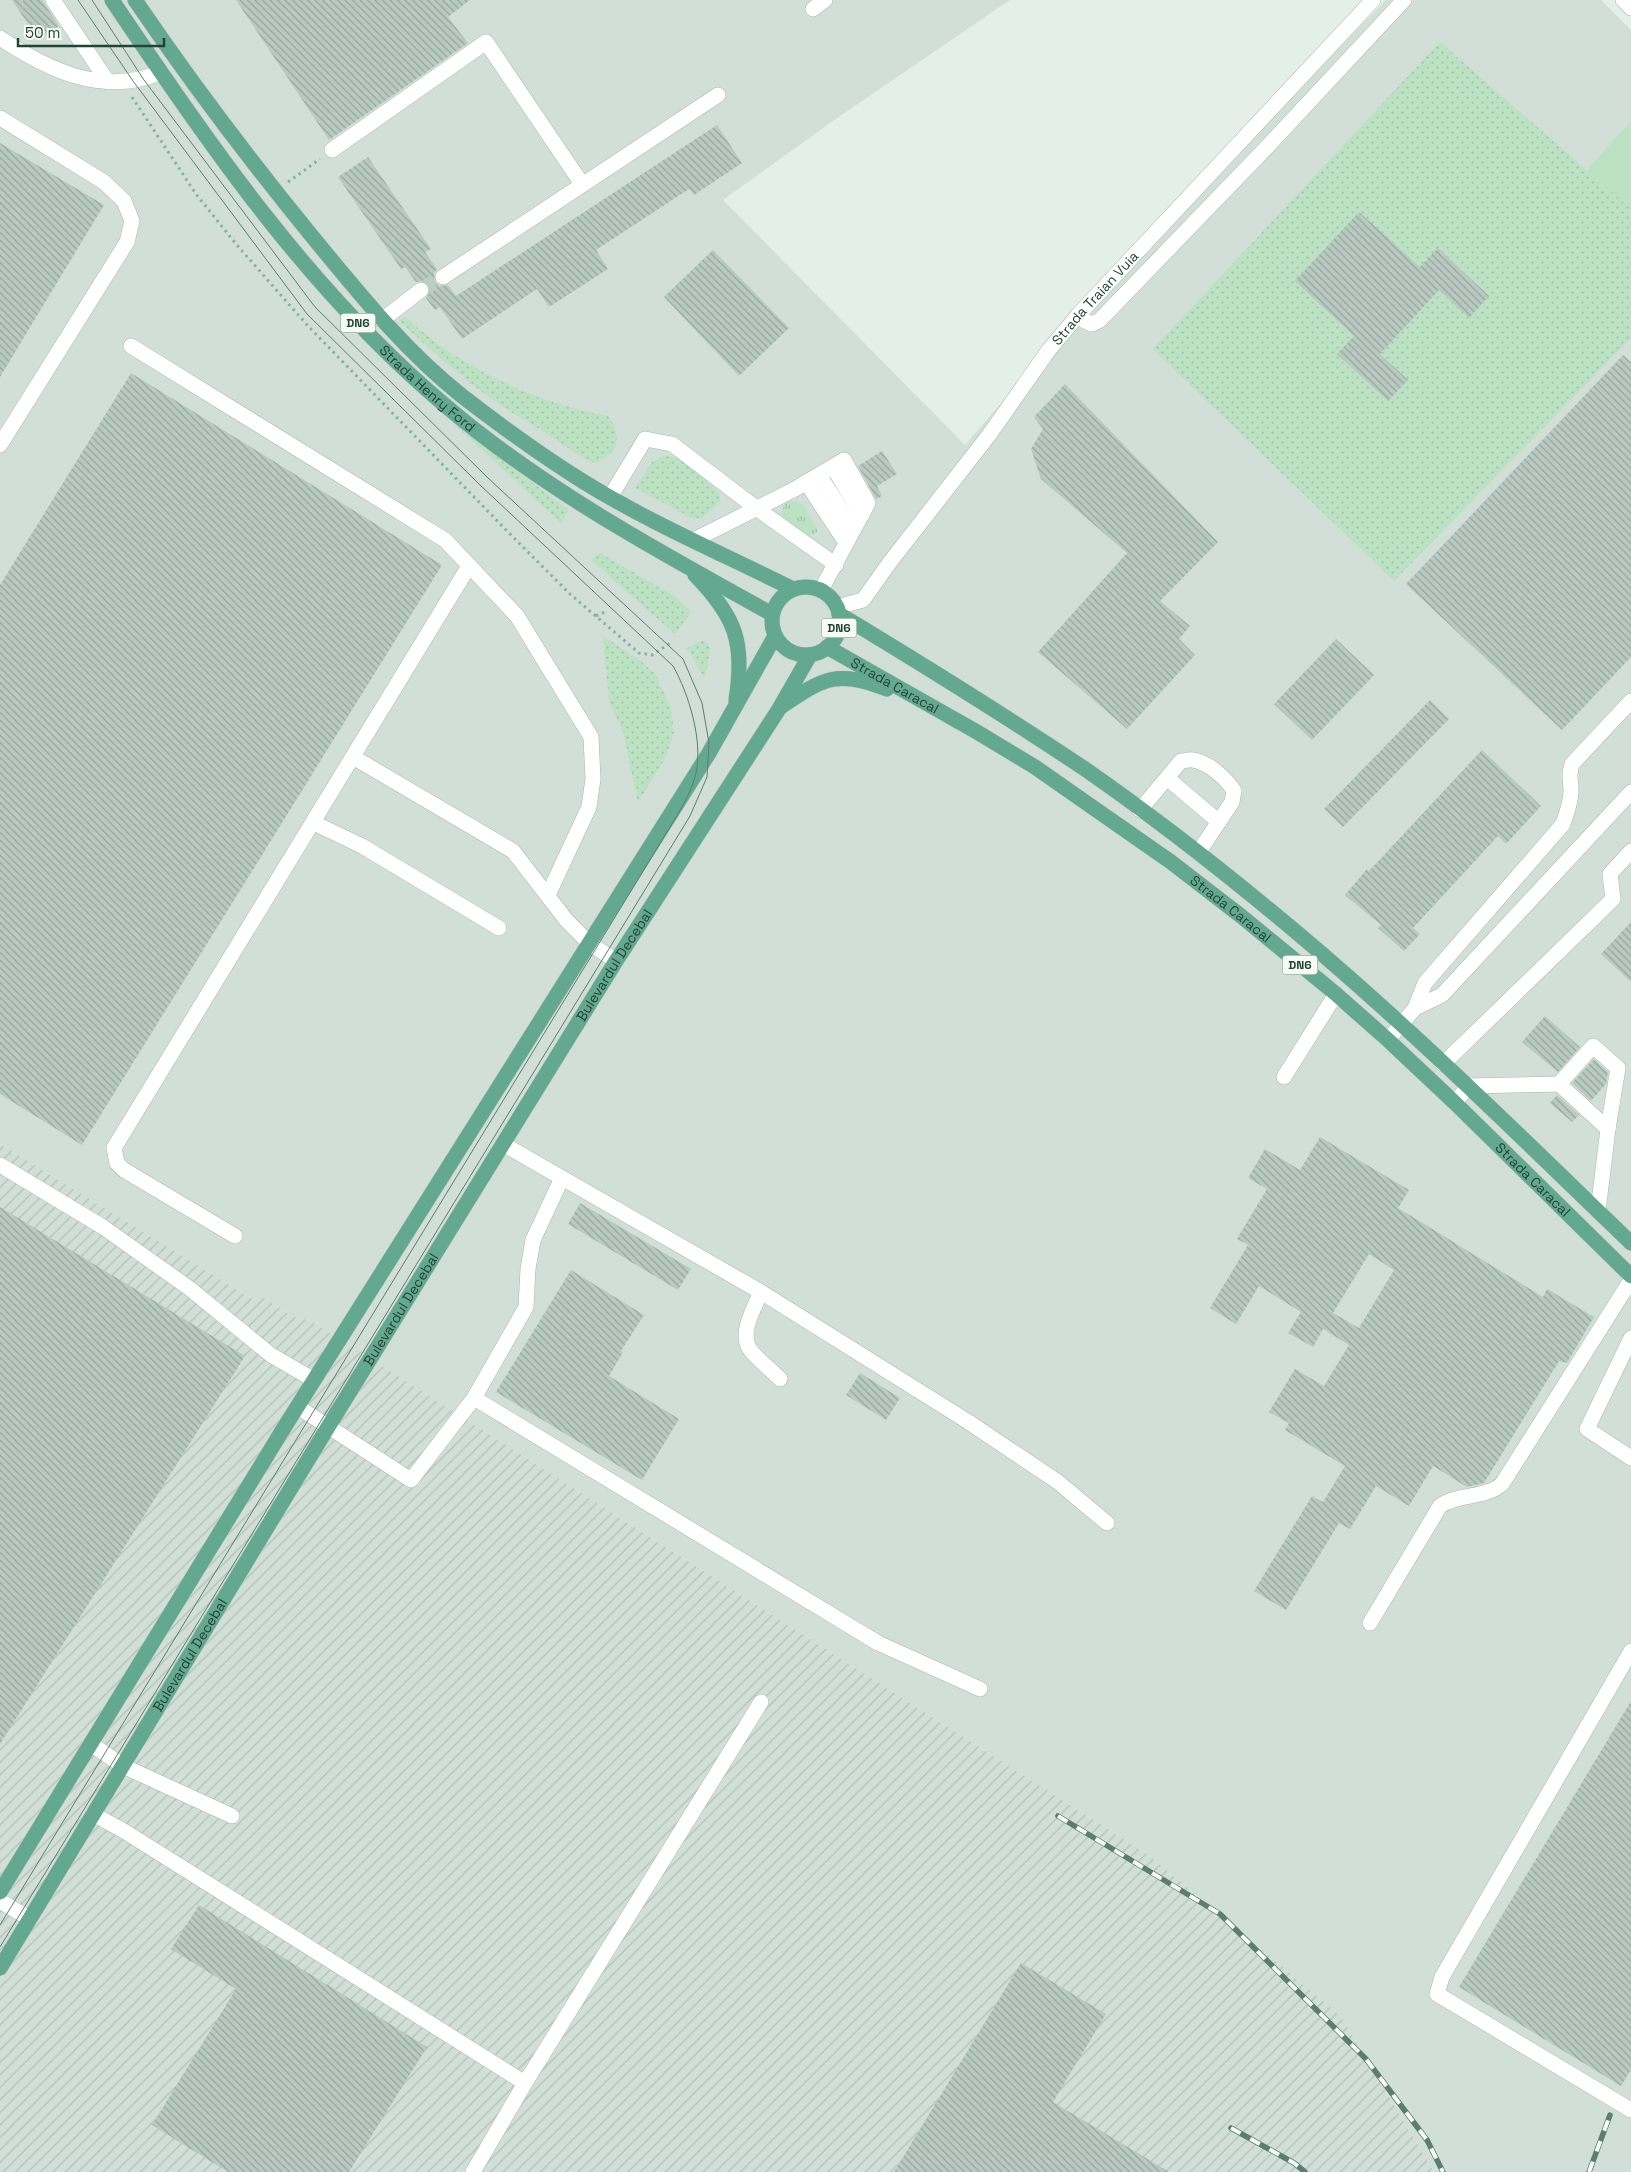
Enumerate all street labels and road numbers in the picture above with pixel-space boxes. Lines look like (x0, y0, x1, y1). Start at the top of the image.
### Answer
street label: Strada Traian Vuia (1048, 247, 1142, 349)
road number: DN6 (340, 314, 376, 332)
street label: Strada Henry Ford (376, 341, 479, 436)
road number: DN6 (822, 618, 856, 638)
street label: Strada Caracal (848, 653, 942, 718)
street label: Strada Caracal (1187, 871, 1275, 946)
street label: Bulevardul Decebal (572, 906, 656, 1024)
road number: DN6 (1282, 956, 1318, 974)
street label: Strada Caracal (1491, 1139, 1574, 1221)
street label: Bulevardul Decebal (359, 1250, 442, 1369)
street label: Bulevardul Decebal (149, 1595, 231, 1715)

